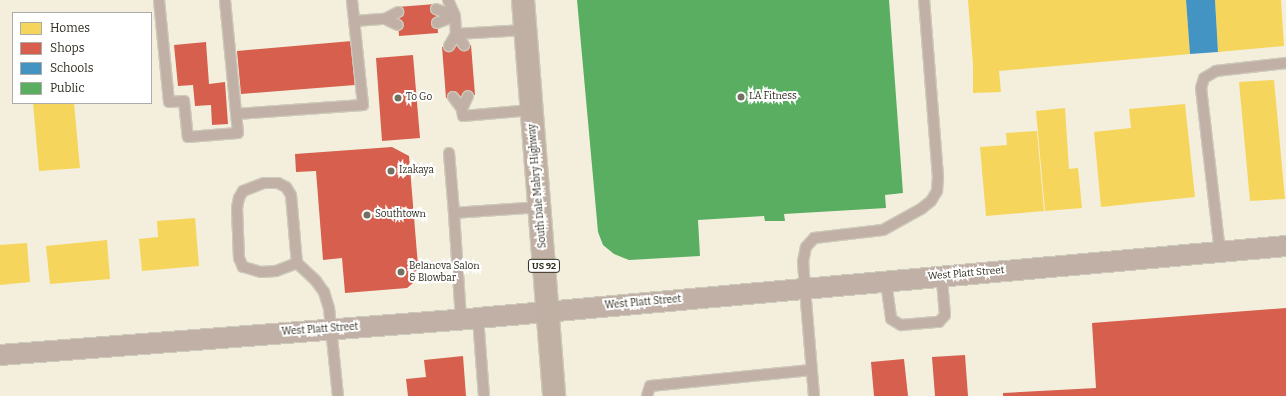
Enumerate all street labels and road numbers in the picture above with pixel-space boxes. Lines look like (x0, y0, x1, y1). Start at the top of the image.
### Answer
street label: South Dale Mabry Highway (527, 123, 549, 249)
road number: US 92 (527, 259, 561, 273)
street label: West Platt Street (927, 265, 1005, 283)
street label: West Platt Street (604, 294, 682, 312)
street label: West Platt Street (281, 321, 359, 339)

